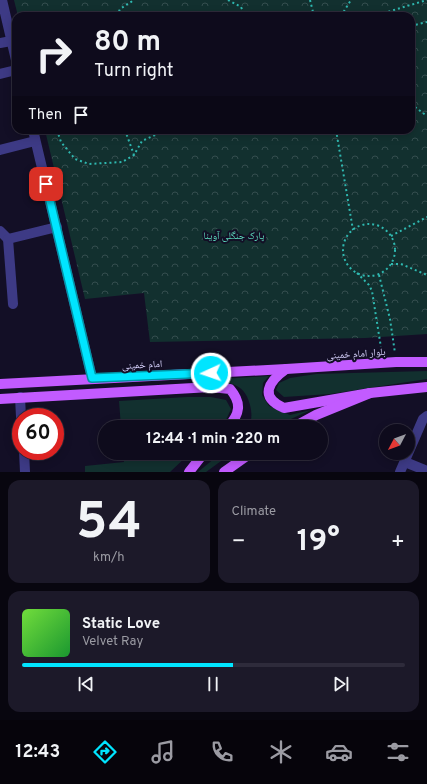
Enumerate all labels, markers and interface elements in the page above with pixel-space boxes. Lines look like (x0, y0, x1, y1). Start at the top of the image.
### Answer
text: 80 m (94, 25, 161, 61)
icon: right (28, 28, 80, 80)
text: Turn right (94, 60, 174, 83)
icon: arrive (70, 104, 92, 126)
text: Then (28, 106, 62, 125)
pin (29, 167, 63, 201)
icon: arrive (35, 173, 57, 195)
park label: پارک جنگلی آوینا (204, 230, 264, 243)
street label: بلوار امام خمینی (326, 346, 386, 363)
position arrow (190, 352, 232, 394)
street label: امام خمینی (121, 358, 163, 373)
speed limit sign: 60 (12, 408, 64, 460)
north arrow (379, 424, 415, 460)
map controls (379, 424, 415, 460)
text: 12:44 · 1 min · 220 m (146, 430, 280, 449)
text: 54 (76, 491, 142, 557)
text: Climate (232, 504, 276, 520)
text: 19° (297, 524, 340, 561)
text: − (232, 529, 246, 556)
text: + (391, 529, 405, 556)
text: km/h (93, 550, 125, 566)
text: Static Love (82, 615, 160, 634)
text: Velvet Ray (82, 634, 143, 650)
icon: previous (75, 673, 97, 695)
icon: pause (202, 673, 224, 695)
icon: next (330, 673, 352, 695)
icon: directions (91, 738, 119, 766)
icon: music (149, 738, 177, 766)
icon: phone (208, 738, 236, 766)
icon: climate (267, 738, 295, 766)
icon: car (325, 738, 353, 766)
icon: filters (384, 738, 412, 766)
text: 12:43 (15, 741, 60, 764)

